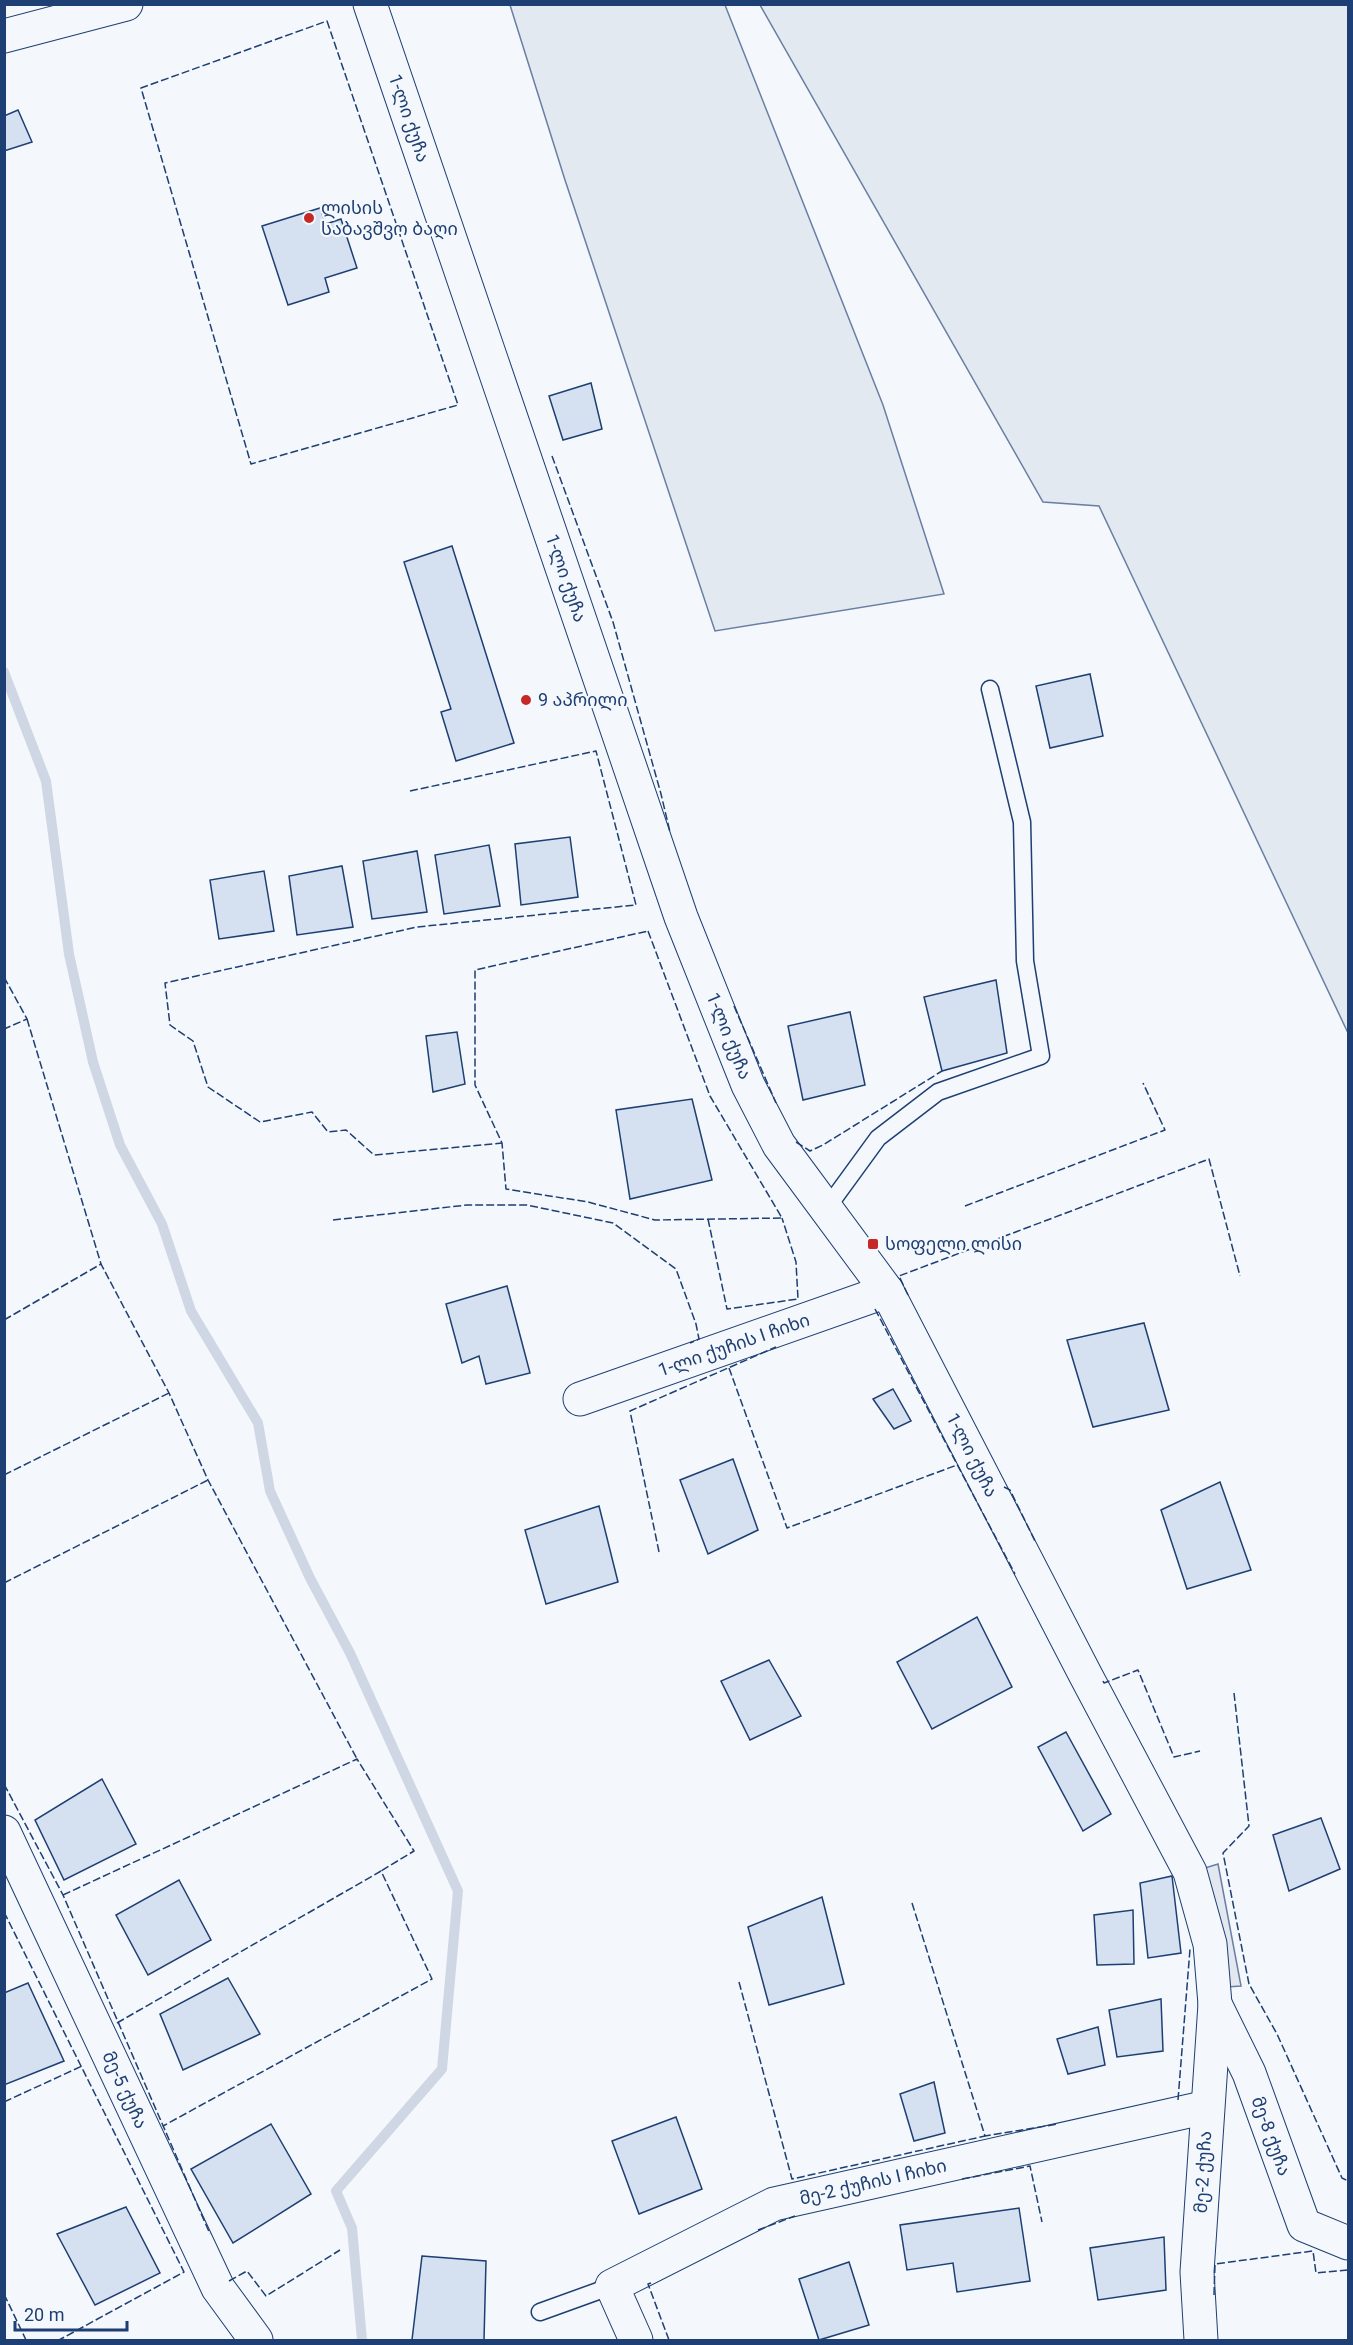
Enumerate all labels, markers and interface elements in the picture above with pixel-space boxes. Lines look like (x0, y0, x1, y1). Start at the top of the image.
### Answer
street label: 1-ლი ქუჩა (384, 71, 434, 165)
place label: ლისის საბავშვო ბაღი (321, 197, 458, 240)
marker: ლისის საბავშვო ბაღი (302, 211, 316, 225)
street label: 1-ლი ქუჩა (541, 531, 591, 625)
place label: 9 აპრილი (538, 689, 628, 711)
marker: 9 აპრილი (519, 693, 533, 707)
street label: 1-ლი ქუჩა (702, 989, 756, 1083)
place label: სოფელი ლისი (885, 1233, 1022, 1255)
marker: სოფელი ლისი (866, 1237, 880, 1251)
street label: 1-ლი ქუჩის I ჩიხი (655, 1309, 813, 1381)
street label: 1-ლი ქუჩა (941, 1409, 1003, 1501)
street label: მე-5 ქუჩა (98, 2048, 152, 2132)
street label: მე-8 ქუჩა (1247, 2093, 1295, 2179)
street label: მე-2 ქუჩა (1190, 2130, 1216, 2214)
street label: მე-2 ქუჩის I ჩიხი (797, 2154, 949, 2210)
scale bar (15, 2294, 128, 2332)
text: 20 m (24, 2304, 64, 2325)

